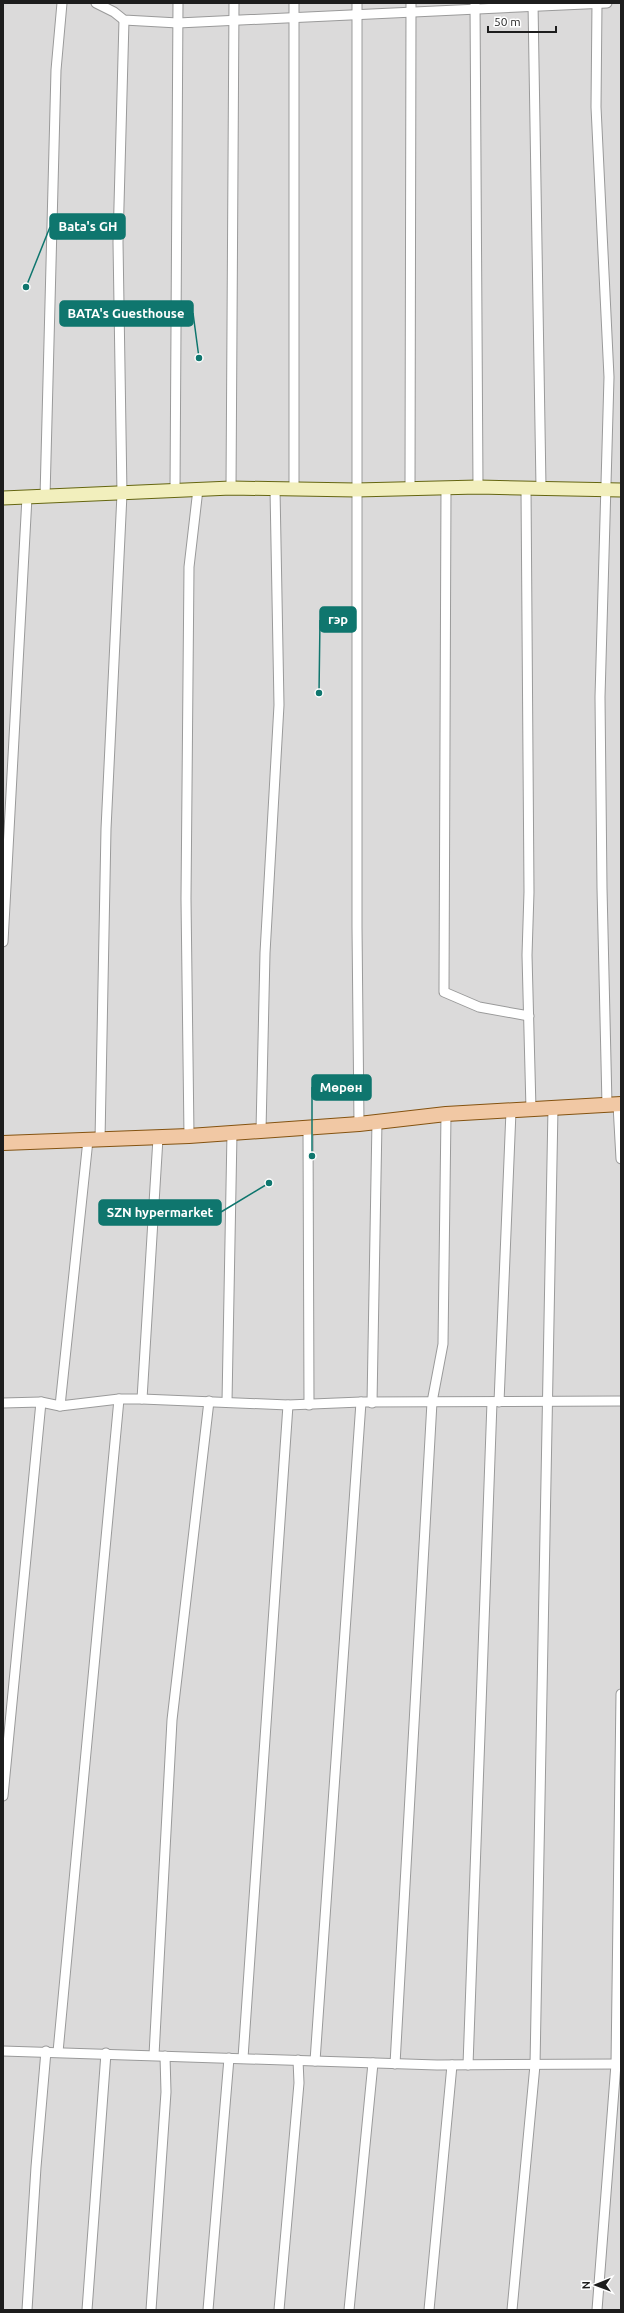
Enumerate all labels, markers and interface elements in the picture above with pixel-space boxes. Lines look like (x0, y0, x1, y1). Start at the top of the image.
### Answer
scale bar (488, 8, 556, 34)
text: 50 m (494, 15, 521, 28)
callout: Bata's GH (50, 214, 125, 239)
text: Bata's GH (59, 219, 117, 233)
callout: BATA's Guesthouse (60, 301, 193, 326)
text: BATA's Guesthouse (68, 306, 184, 320)
callout: гэр (320, 607, 356, 632)
text: гэр (328, 612, 348, 626)
callout: Мөрөн (312, 1075, 371, 1100)
text: Мөрөн (320, 1080, 362, 1094)
callout: SZN hypermarket (99, 1200, 221, 1225)
text: SZN hypermarket (107, 1205, 214, 1219)
north arrow (576, 2265, 616, 2305)
text: N (580, 2281, 592, 2289)

